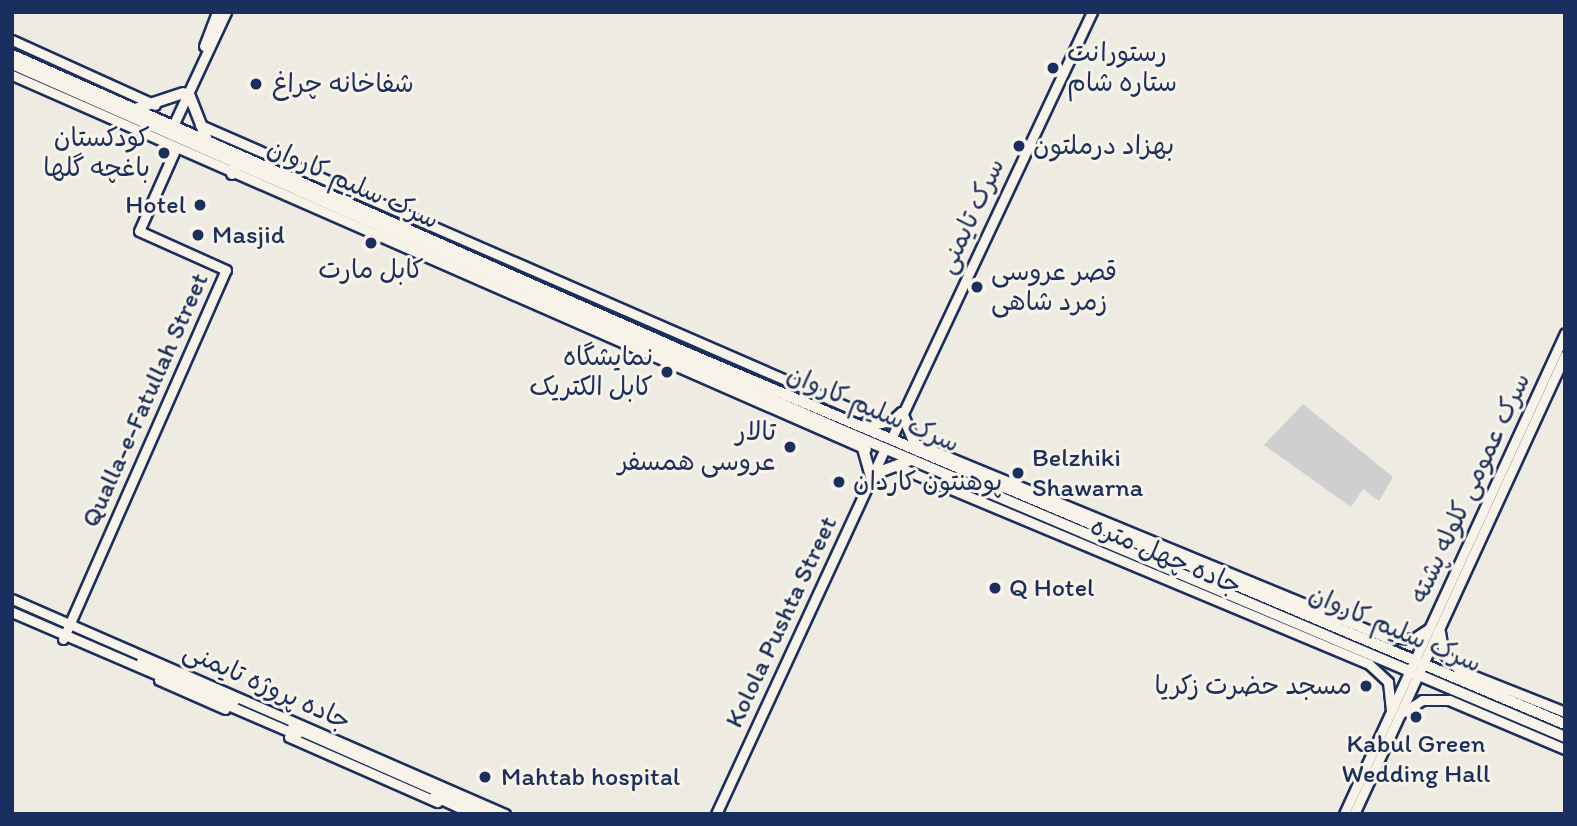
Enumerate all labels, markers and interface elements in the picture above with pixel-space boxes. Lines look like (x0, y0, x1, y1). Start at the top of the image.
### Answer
place label: رستورانت ستاره شام (1067, 37, 1177, 98)
marker: رستورانت ستاره شام (1045, 60, 1061, 76)
place label: شفاخانه چراغ (272, 68, 414, 100)
marker: شفاخانه چراغ (246, 74, 266, 94)
place label: کودکستان باغچه گلها (43, 122, 150, 184)
place label: بهزاد درملتون (1033, 130, 1174, 162)
street label: سرک سلیم کاروان (262, 132, 444, 236)
marker: بهزاد درملتون (1011, 138, 1027, 154)
marker: کودکستان باغچه گلها (156, 145, 172, 161)
street label: سرک تایمنی (931, 153, 1011, 279)
place label: Hotel (125, 189, 186, 221)
marker: Hotel (192, 197, 208, 213)
place label: Masjid (212, 219, 285, 251)
marker: Masjid (190, 227, 206, 243)
marker: کابل مارت (363, 235, 379, 251)
place label: کابل مارت (318, 254, 424, 286)
place label: قصر عروسی زمرد شاهی (991, 256, 1117, 318)
street label: Qualla-e-Fatullah Street (75, 268, 215, 532)
marker: قصر عروسی زمرد شاهی (969, 279, 985, 295)
place label: نمایشگاه کابل الکتریک (529, 341, 653, 402)
street label: سرک سلیم کاروان (782, 359, 964, 459)
marker: نمایشگاه کابل الکتریک (659, 364, 675, 380)
street label: سرک عمومی کلوله پشته (1403, 368, 1537, 608)
place label: تالار عروسی همسفر (618, 416, 776, 478)
marker: تالار عروسی همسفر (782, 439, 798, 455)
place label: Belzhiki Shawarna (1032, 442, 1143, 504)
marker: Belzhiki Shawarna (1010, 465, 1026, 481)
place label: پوهنتون کاردان (853, 466, 1002, 498)
marker: پوهنتون کاردان (831, 474, 847, 490)
street label: جاده چهل متره (1086, 510, 1246, 602)
street label: Kolola Pushta Street (719, 512, 843, 732)
place label: Q Hotel (1009, 572, 1094, 604)
street label: سرک سلیم کاروان (1304, 579, 1486, 679)
marker: Q Hotel (987, 580, 1003, 596)
street label: جاده پروژه تایمنی (178, 635, 356, 737)
place label: مسجد حضرت زکریا (1154, 670, 1352, 702)
marker: مسجد حضرت زکریا (1358, 678, 1374, 694)
marker: Kabul Green Wedding Hall (1408, 709, 1424, 725)
place label: Kabul Green Wedding Hall (1342, 728, 1490, 790)
place label: Mahtab hospital (501, 761, 681, 793)
marker: Mahtab hospital (475, 767, 495, 787)

